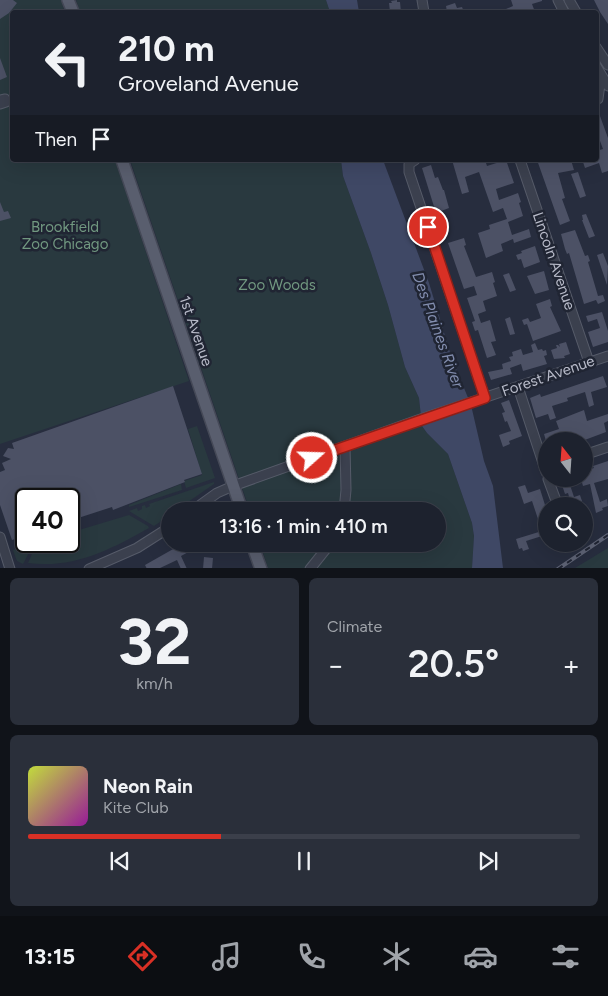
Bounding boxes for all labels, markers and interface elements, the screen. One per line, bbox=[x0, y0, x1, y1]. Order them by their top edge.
text: 210 m bbox=[118, 28, 215, 70]
icon: left bbox=[35, 30, 100, 95]
text: Groveland Avenue bbox=[118, 70, 299, 97]
icon: arrive bbox=[87, 125, 115, 153]
text: Then bbox=[35, 128, 77, 151]
pin bbox=[407, 206, 449, 248]
street label: Lincoln Avenue bbox=[529, 210, 579, 312]
icon: arrive bbox=[414, 213, 442, 241]
park label: Brookfield Zoo Chicago bbox=[22, 218, 109, 253]
water label: Des Plaines River bbox=[408, 269, 468, 391]
park label: Zoo Woods bbox=[238, 276, 316, 294]
street label: 1st Avenue bbox=[176, 293, 216, 369]
street label: Forest Avenue bbox=[499, 352, 597, 400]
position arrow bbox=[285, 431, 337, 483]
north arrow bbox=[538, 432, 592, 488]
map controls bbox=[538, 432, 593, 552]
speed limit sign: 40 bbox=[15, 488, 80, 553]
button: search bbox=[538, 497, 593, 552]
text: 13:16 · 1 min · 410 m bbox=[219, 515, 388, 538]
text: 32 bbox=[118, 602, 191, 680]
text: Climate bbox=[327, 617, 382, 636]
text: 20.5° bbox=[408, 641, 499, 687]
text: − bbox=[327, 648, 344, 682]
text: + bbox=[563, 648, 580, 682]
text: km/h bbox=[136, 674, 173, 693]
text: Neon Rain bbox=[103, 775, 193, 798]
text: Kite Club bbox=[103, 798, 169, 817]
icon: previous bbox=[106, 847, 134, 875]
icon: pause bbox=[290, 847, 318, 875]
icon: next bbox=[474, 847, 502, 875]
icon: directions bbox=[125, 939, 160, 974]
icon: music bbox=[209, 939, 244, 974]
icon: phone bbox=[294, 939, 329, 974]
icon: climate bbox=[379, 939, 414, 974]
icon: car bbox=[463, 939, 498, 974]
icon: filters bbox=[548, 939, 583, 974]
text: 13:15 bbox=[25, 943, 75, 970]

